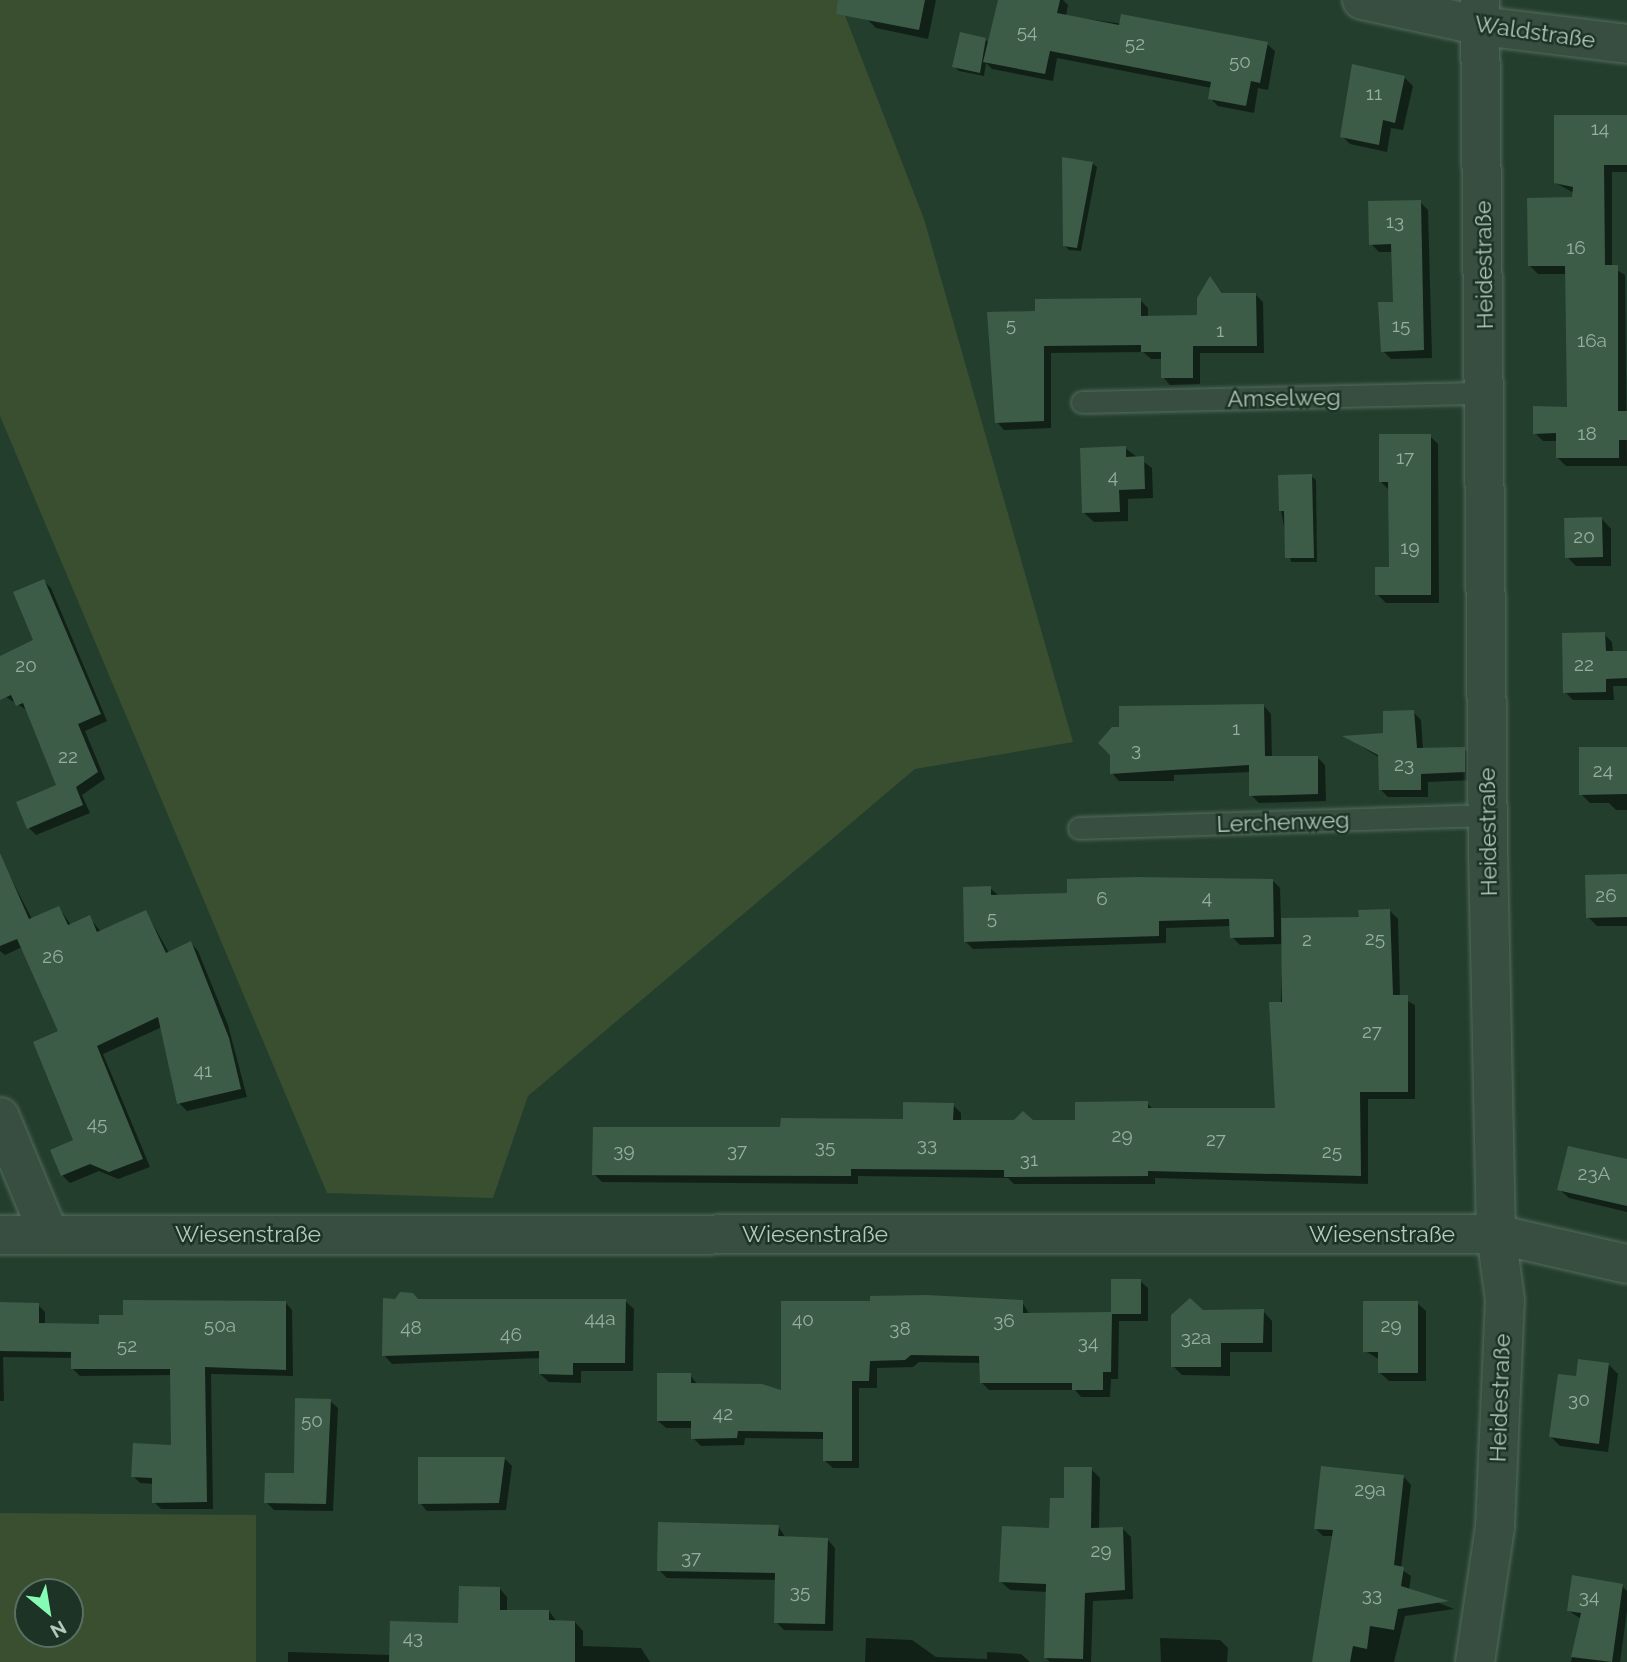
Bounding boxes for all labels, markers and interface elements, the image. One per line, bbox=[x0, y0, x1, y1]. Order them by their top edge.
street label: Waldstraße bbox=[1473, 10, 1597, 54]
house number: 54 bbox=[1017, 21, 1037, 43]
house number: 52 bbox=[1125, 33, 1145, 55]
house number: 50 bbox=[1229, 51, 1251, 73]
house number: 11 bbox=[1366, 83, 1382, 105]
house number: 14 bbox=[1591, 118, 1609, 140]
street label: Heidestraße bbox=[1469, 200, 1499, 330]
house number: 13 bbox=[1386, 211, 1404, 233]
house number: 16 bbox=[1566, 237, 1586, 259]
house number: 5 bbox=[1006, 314, 1016, 336]
house number: 15 bbox=[1392, 315, 1410, 337]
house number: 1 bbox=[1216, 320, 1224, 342]
house number: 16a bbox=[1577, 330, 1607, 352]
street label: Amselweg bbox=[1227, 383, 1341, 413]
house number: 18 bbox=[1577, 423, 1597, 445]
house number: 17 bbox=[1396, 447, 1414, 469]
house number: 4 bbox=[1108, 466, 1118, 488]
house number: 20 bbox=[1573, 526, 1595, 548]
house number: 19 bbox=[1400, 537, 1420, 559]
house number: 22 bbox=[1574, 654, 1594, 676]
house number: 20 bbox=[15, 655, 37, 677]
house number: 1 bbox=[1232, 718, 1240, 740]
house number: 3 bbox=[1131, 739, 1141, 761]
house number: 22 bbox=[58, 746, 78, 768]
house number: 23 bbox=[1394, 754, 1414, 776]
house number: 24 bbox=[1593, 760, 1613, 782]
street label: Heidestraße bbox=[1473, 767, 1503, 897]
street label: Lerchenweg bbox=[1216, 806, 1350, 838]
house number: 26 bbox=[1595, 885, 1617, 907]
house number: 4 bbox=[1202, 887, 1212, 909]
house number: 6 bbox=[1096, 888, 1108, 910]
house number: 5 bbox=[987, 907, 997, 929]
house number: 25 bbox=[1365, 928, 1385, 950]
house number: 2 bbox=[1302, 929, 1312, 951]
house number: 26 bbox=[42, 946, 64, 968]
house number: 27 bbox=[1362, 1021, 1382, 1043]
house number: 41 bbox=[194, 1060, 212, 1082]
house number: 45 bbox=[87, 1113, 107, 1135]
house number: 29 bbox=[1111, 1125, 1133, 1147]
house number: 27 bbox=[1206, 1129, 1226, 1151]
house number: 33 bbox=[917, 1134, 937, 1156]
house number: 35 bbox=[815, 1136, 835, 1158]
house number: 39 bbox=[613, 1140, 635, 1162]
house number: 37 bbox=[727, 1140, 747, 1162]
house number: 25 bbox=[1322, 1141, 1342, 1163]
house number: 31 bbox=[1020, 1149, 1038, 1171]
house number: 23A bbox=[1578, 1163, 1610, 1185]
street label: Wiesenstraße bbox=[175, 1220, 321, 1248]
street label: Wiesenstraße bbox=[742, 1220, 888, 1248]
street label: Wiesenstraße bbox=[1309, 1220, 1455, 1248]
house number: 44a bbox=[584, 1308, 616, 1330]
house number: 40 bbox=[792, 1309, 814, 1331]
house number: 36 bbox=[993, 1310, 1015, 1332]
house number: 50a bbox=[204, 1315, 236, 1337]
house number: 29 bbox=[1380, 1315, 1402, 1337]
house number: 48 bbox=[400, 1317, 422, 1339]
house number: 38 bbox=[889, 1318, 911, 1340]
house number: 46 bbox=[500, 1324, 522, 1346]
house number: 32a bbox=[1181, 1327, 1211, 1349]
house number: 34 bbox=[1078, 1332, 1098, 1354]
street label: Heidestraße bbox=[1484, 1333, 1516, 1463]
house number: 52 bbox=[117, 1335, 137, 1357]
house number: 30 bbox=[1568, 1389, 1590, 1411]
house number: 42 bbox=[713, 1403, 733, 1425]
house number: 50 bbox=[301, 1410, 323, 1432]
house number: 29a bbox=[1354, 1479, 1386, 1501]
house number: 29 bbox=[1090, 1540, 1112, 1562]
house number: 37 bbox=[681, 1547, 701, 1569]
north arrow bbox=[14, 1578, 84, 1648]
house number: 35 bbox=[790, 1581, 810, 1603]
house number: 33 bbox=[1362, 1584, 1382, 1606]
house number: 34 bbox=[1579, 1586, 1599, 1608]
text: N bbox=[47, 1616, 70, 1643]
house number: 43 bbox=[403, 1627, 423, 1649]

